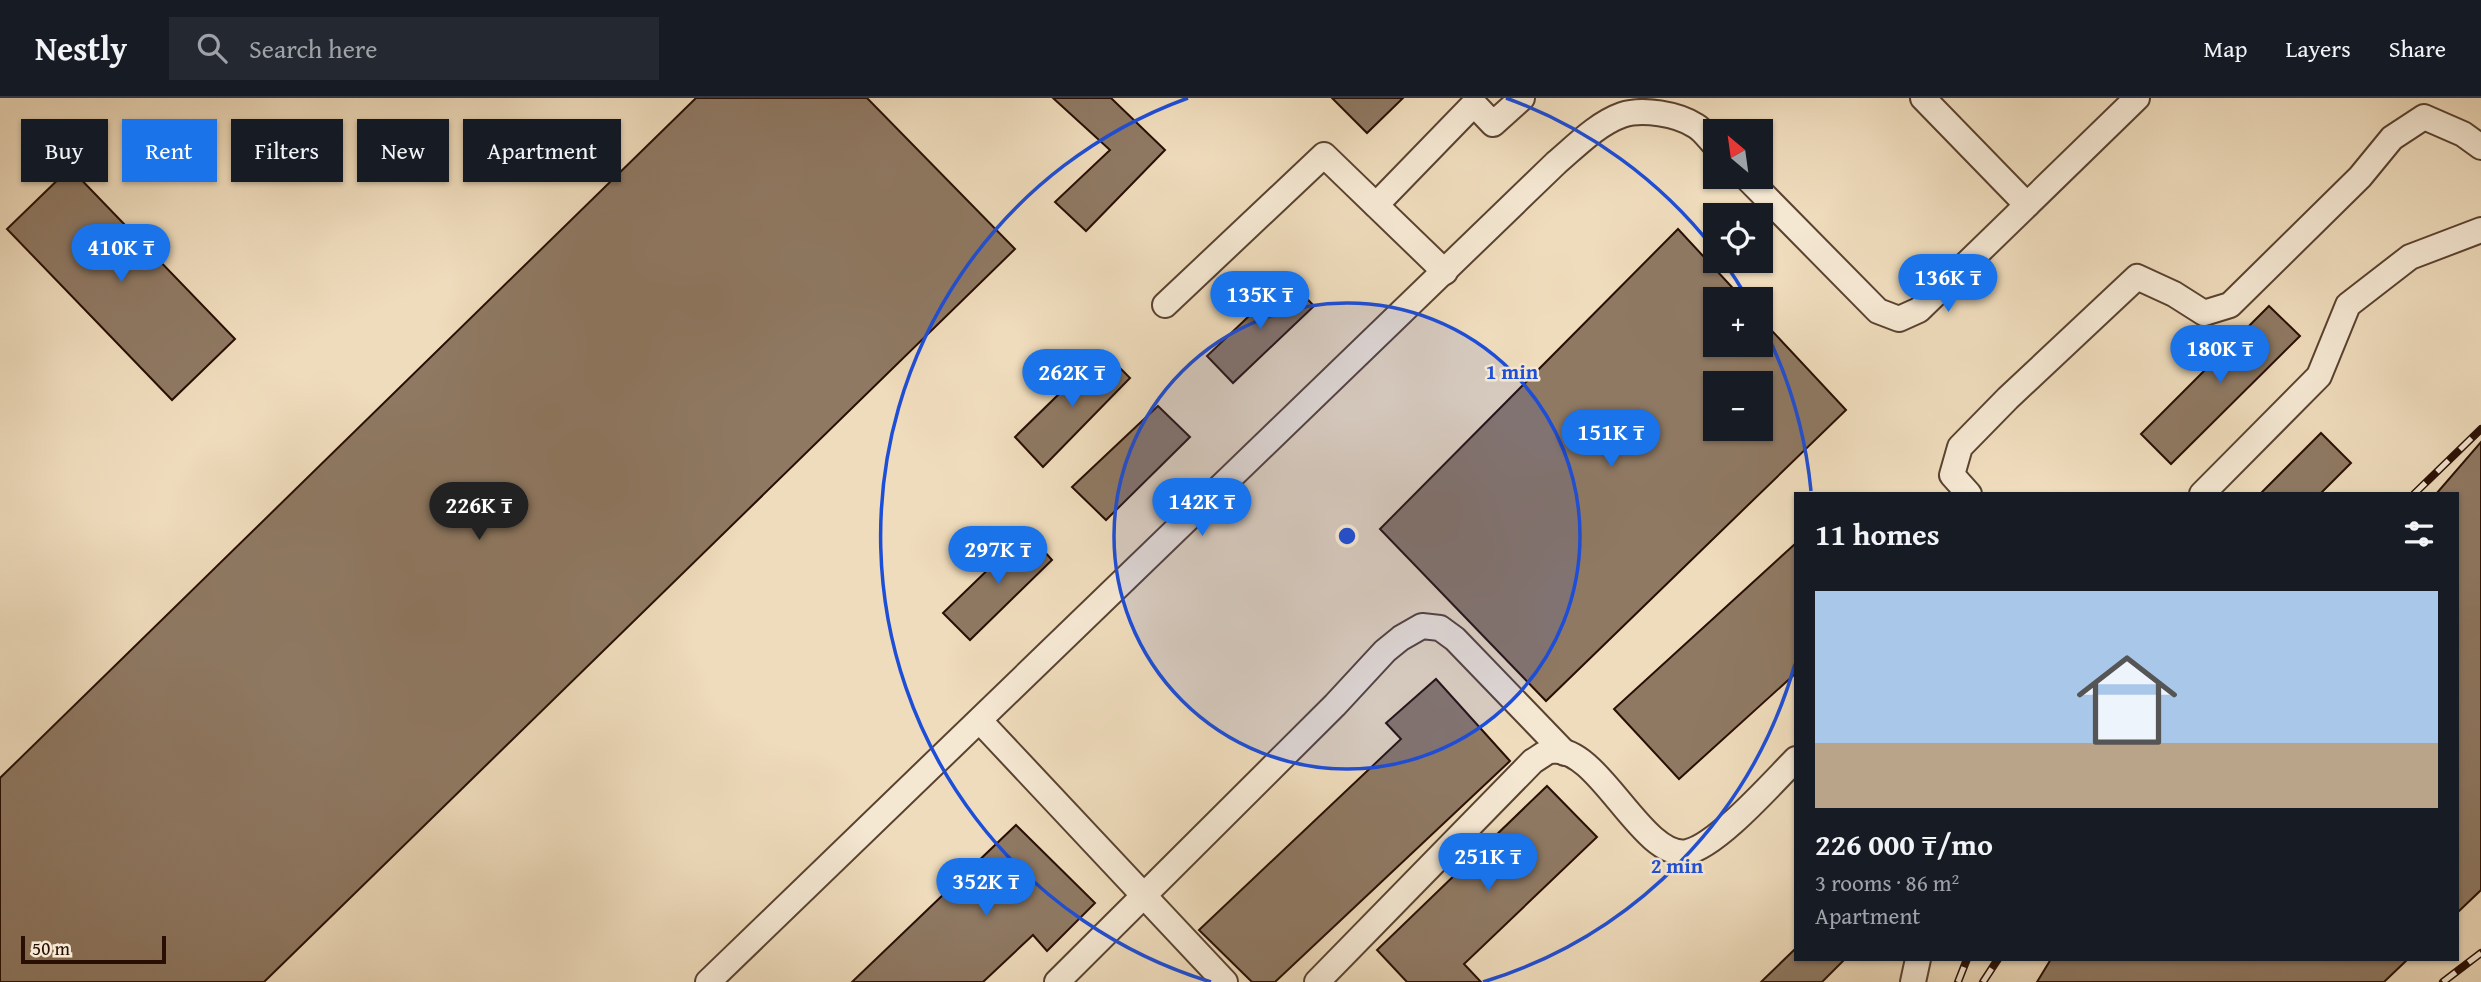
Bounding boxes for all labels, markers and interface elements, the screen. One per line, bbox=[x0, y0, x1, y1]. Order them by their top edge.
search box bbox=[169, 17, 659, 80]
text: Nestly bbox=[35, 24, 127, 72]
icon: search bbox=[193, 29, 231, 67]
text: Search here bbox=[249, 29, 377, 68]
text: Map bbox=[2204, 31, 2247, 66]
text: Layers bbox=[2285, 31, 2351, 66]
text: Share bbox=[2389, 31, 2446, 66]
chip: Buy bbox=[21, 119, 108, 182]
chip: Rent bbox=[122, 119, 217, 182]
chip: Filters bbox=[231, 119, 343, 182]
chip: New bbox=[357, 119, 449, 182]
chip: Apartment bbox=[463, 119, 621, 182]
north arrow bbox=[1703, 119, 1773, 189]
map controls bbox=[1703, 119, 1773, 441]
button: locate bbox=[1703, 203, 1773, 273]
pin: 410K ₸ bbox=[64, 225, 178, 284]
text: 410K ₸ bbox=[87, 230, 155, 263]
pin: 136K ₸ bbox=[1891, 254, 2005, 314]
text: 136K ₸ bbox=[1914, 260, 1982, 293]
pin: 135K ₸ bbox=[1203, 272, 1317, 331]
text: 135K ₸ bbox=[1226, 277, 1294, 310]
button: + bbox=[1703, 287, 1773, 357]
pin: 180K ₸ bbox=[2163, 326, 2277, 385]
text: 180K ₸ bbox=[2186, 331, 2254, 364]
pin: 262K ₸ bbox=[1015, 350, 1129, 409]
text: 262K ₸ bbox=[1038, 355, 1106, 388]
text: 1 min bbox=[1486, 356, 1539, 387]
button: − bbox=[1703, 371, 1773, 441]
pin: 151K ₸ bbox=[1554, 410, 1668, 469]
text: 151K ₸ bbox=[1577, 415, 1645, 448]
pin: 142K ₸ bbox=[1145, 478, 1259, 538]
pin: 226K ₸ bbox=[422, 482, 536, 542]
text: 142K ₸ bbox=[1168, 484, 1236, 517]
text: 226K ₸ bbox=[445, 488, 513, 521]
text: 11 homes bbox=[1815, 512, 1940, 556]
icon: filters bbox=[2400, 515, 2438, 553]
centre of rings bbox=[1335, 524, 1359, 548]
pin: 297K ₸ bbox=[941, 526, 1055, 586]
text: 297K ₸ bbox=[964, 532, 1032, 565]
icon: home bbox=[2064, 637, 2190, 763]
text: 226 000 ₸/mo bbox=[1815, 822, 1993, 866]
pin: 251K ₸ bbox=[1431, 834, 1545, 893]
text: 251K ₸ bbox=[1454, 839, 1522, 872]
text: 2 min bbox=[1651, 850, 1704, 881]
pin: 352K ₸ bbox=[929, 858, 1043, 918]
text: 352K ₸ bbox=[952, 864, 1020, 897]
text: 3 rooms · 86 m² bbox=[1815, 866, 1959, 899]
text: Apartment bbox=[1815, 899, 1920, 932]
scale bar bbox=[21, 933, 166, 965]
text: 50 m bbox=[32, 934, 70, 962]

